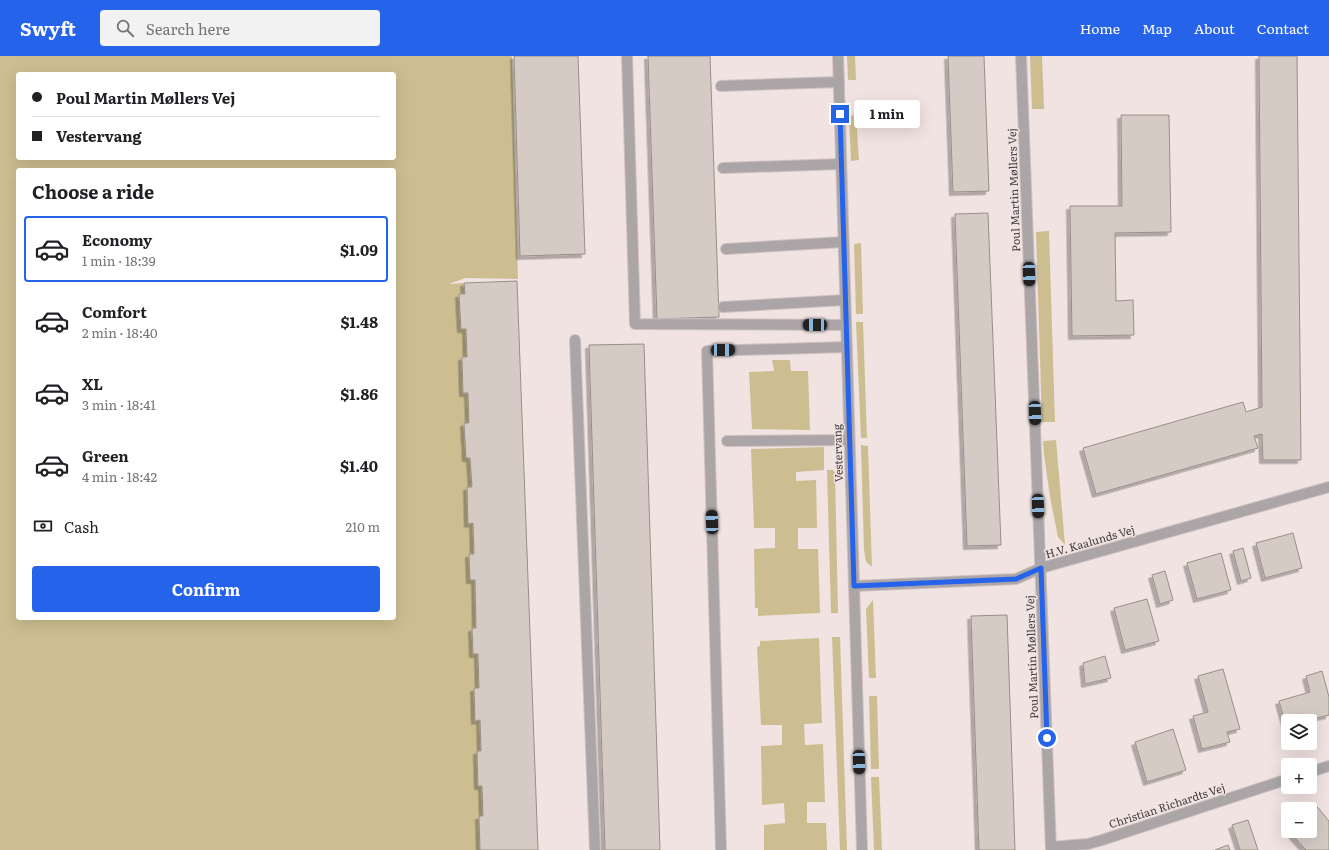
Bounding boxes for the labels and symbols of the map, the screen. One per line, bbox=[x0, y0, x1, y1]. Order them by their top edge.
callout: 1 min bbox=[854, 100, 920, 128]
route end bbox=[831, 105, 849, 123]
street label: Poul Martin Møllers Vej bbox=[1003, 128, 1023, 252]
car bbox=[1023, 262, 1035, 286]
car bbox=[803, 319, 827, 331]
car bbox=[711, 344, 735, 356]
car bbox=[1029, 401, 1041, 425]
street label: Vestervang bbox=[828, 423, 846, 482]
car bbox=[1032, 494, 1044, 518]
car bbox=[706, 510, 718, 534]
street label: H.V. Kaalunds Vej bbox=[1043, 521, 1136, 561]
street label: Poul Martin Møllers Vej bbox=[1021, 595, 1041, 719]
route start bbox=[1038, 729, 1056, 747]
car bbox=[853, 750, 865, 774]
street label: Christian Richardts Vej bbox=[1107, 779, 1227, 831]

